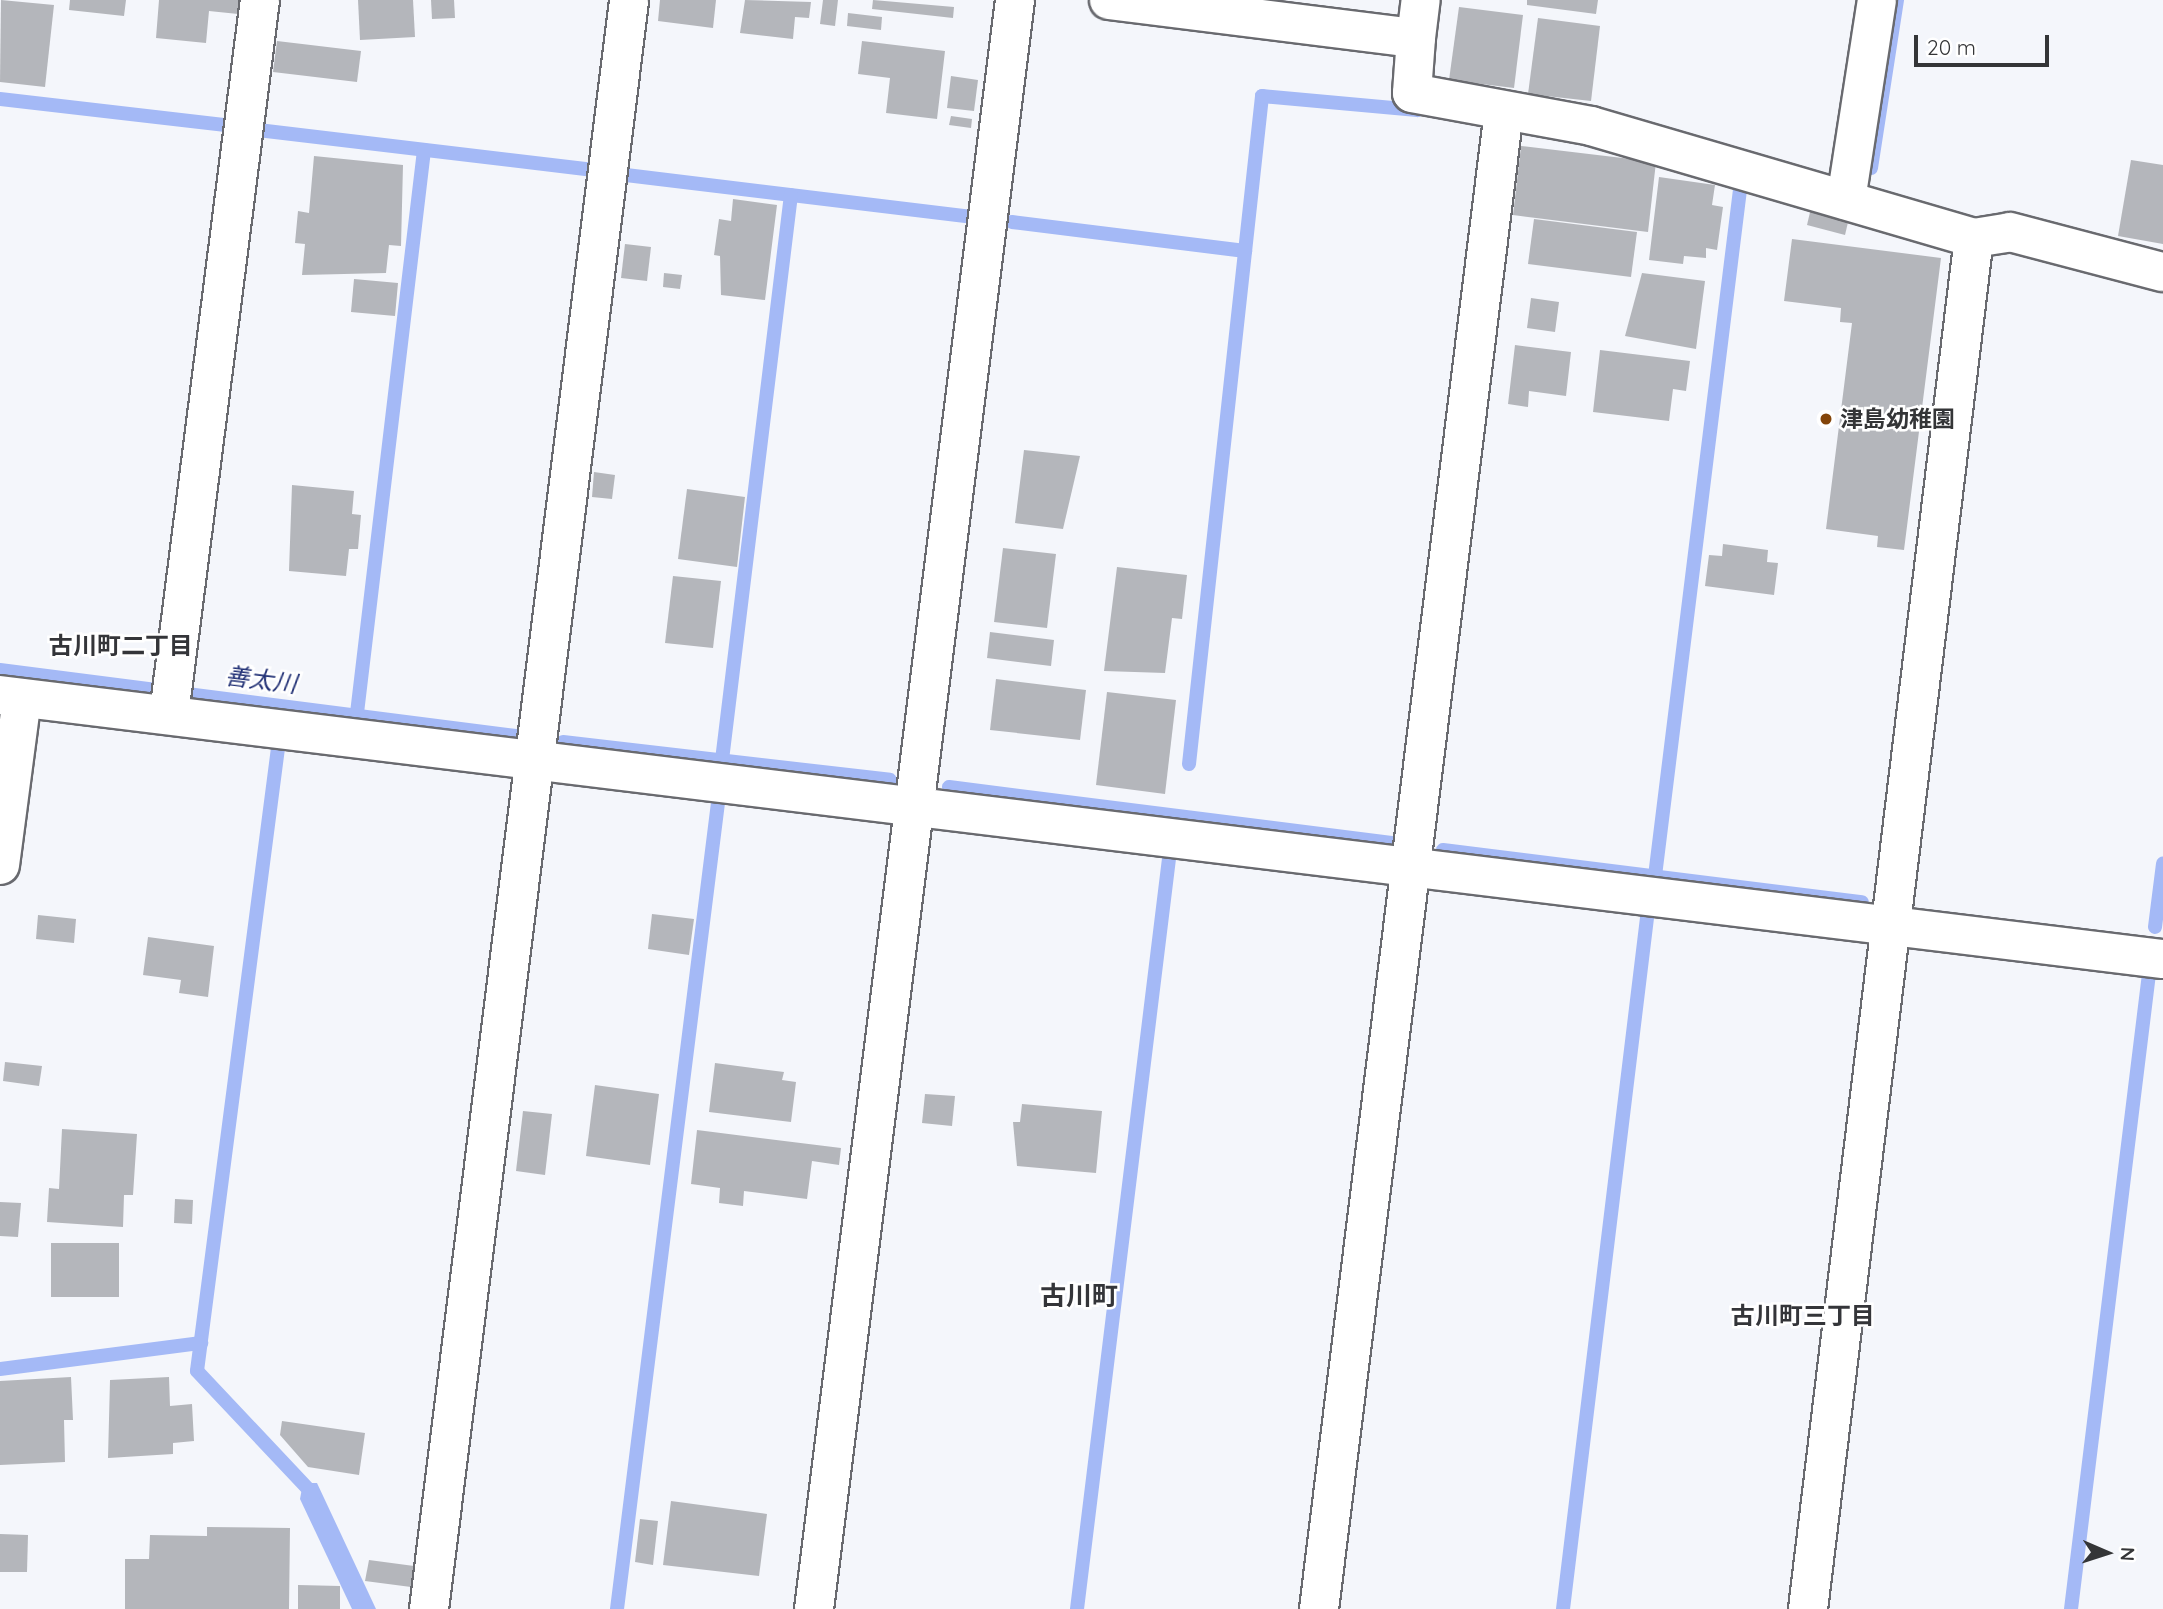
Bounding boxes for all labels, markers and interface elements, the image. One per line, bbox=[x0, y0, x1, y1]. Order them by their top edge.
scale bar bbox=[1918, 21, 2053, 65]
text: 20 m bbox=[1927, 34, 1976, 60]
place label: 津島幼稚園 bbox=[1840, 405, 1955, 433]
marker: 津島幼稚園 bbox=[1818, 411, 1834, 427]
district label: 古川町二丁目 bbox=[49, 632, 193, 660]
water label: 善太川 bbox=[224, 661, 298, 699]
district label: 古川町 bbox=[1040, 1280, 1118, 1312]
district label: 古川町三丁目 bbox=[1731, 1302, 1875, 1330]
north arrow bbox=[2072, 1518, 2142, 1588]
text: N bbox=[2116, 1546, 2140, 1562]

